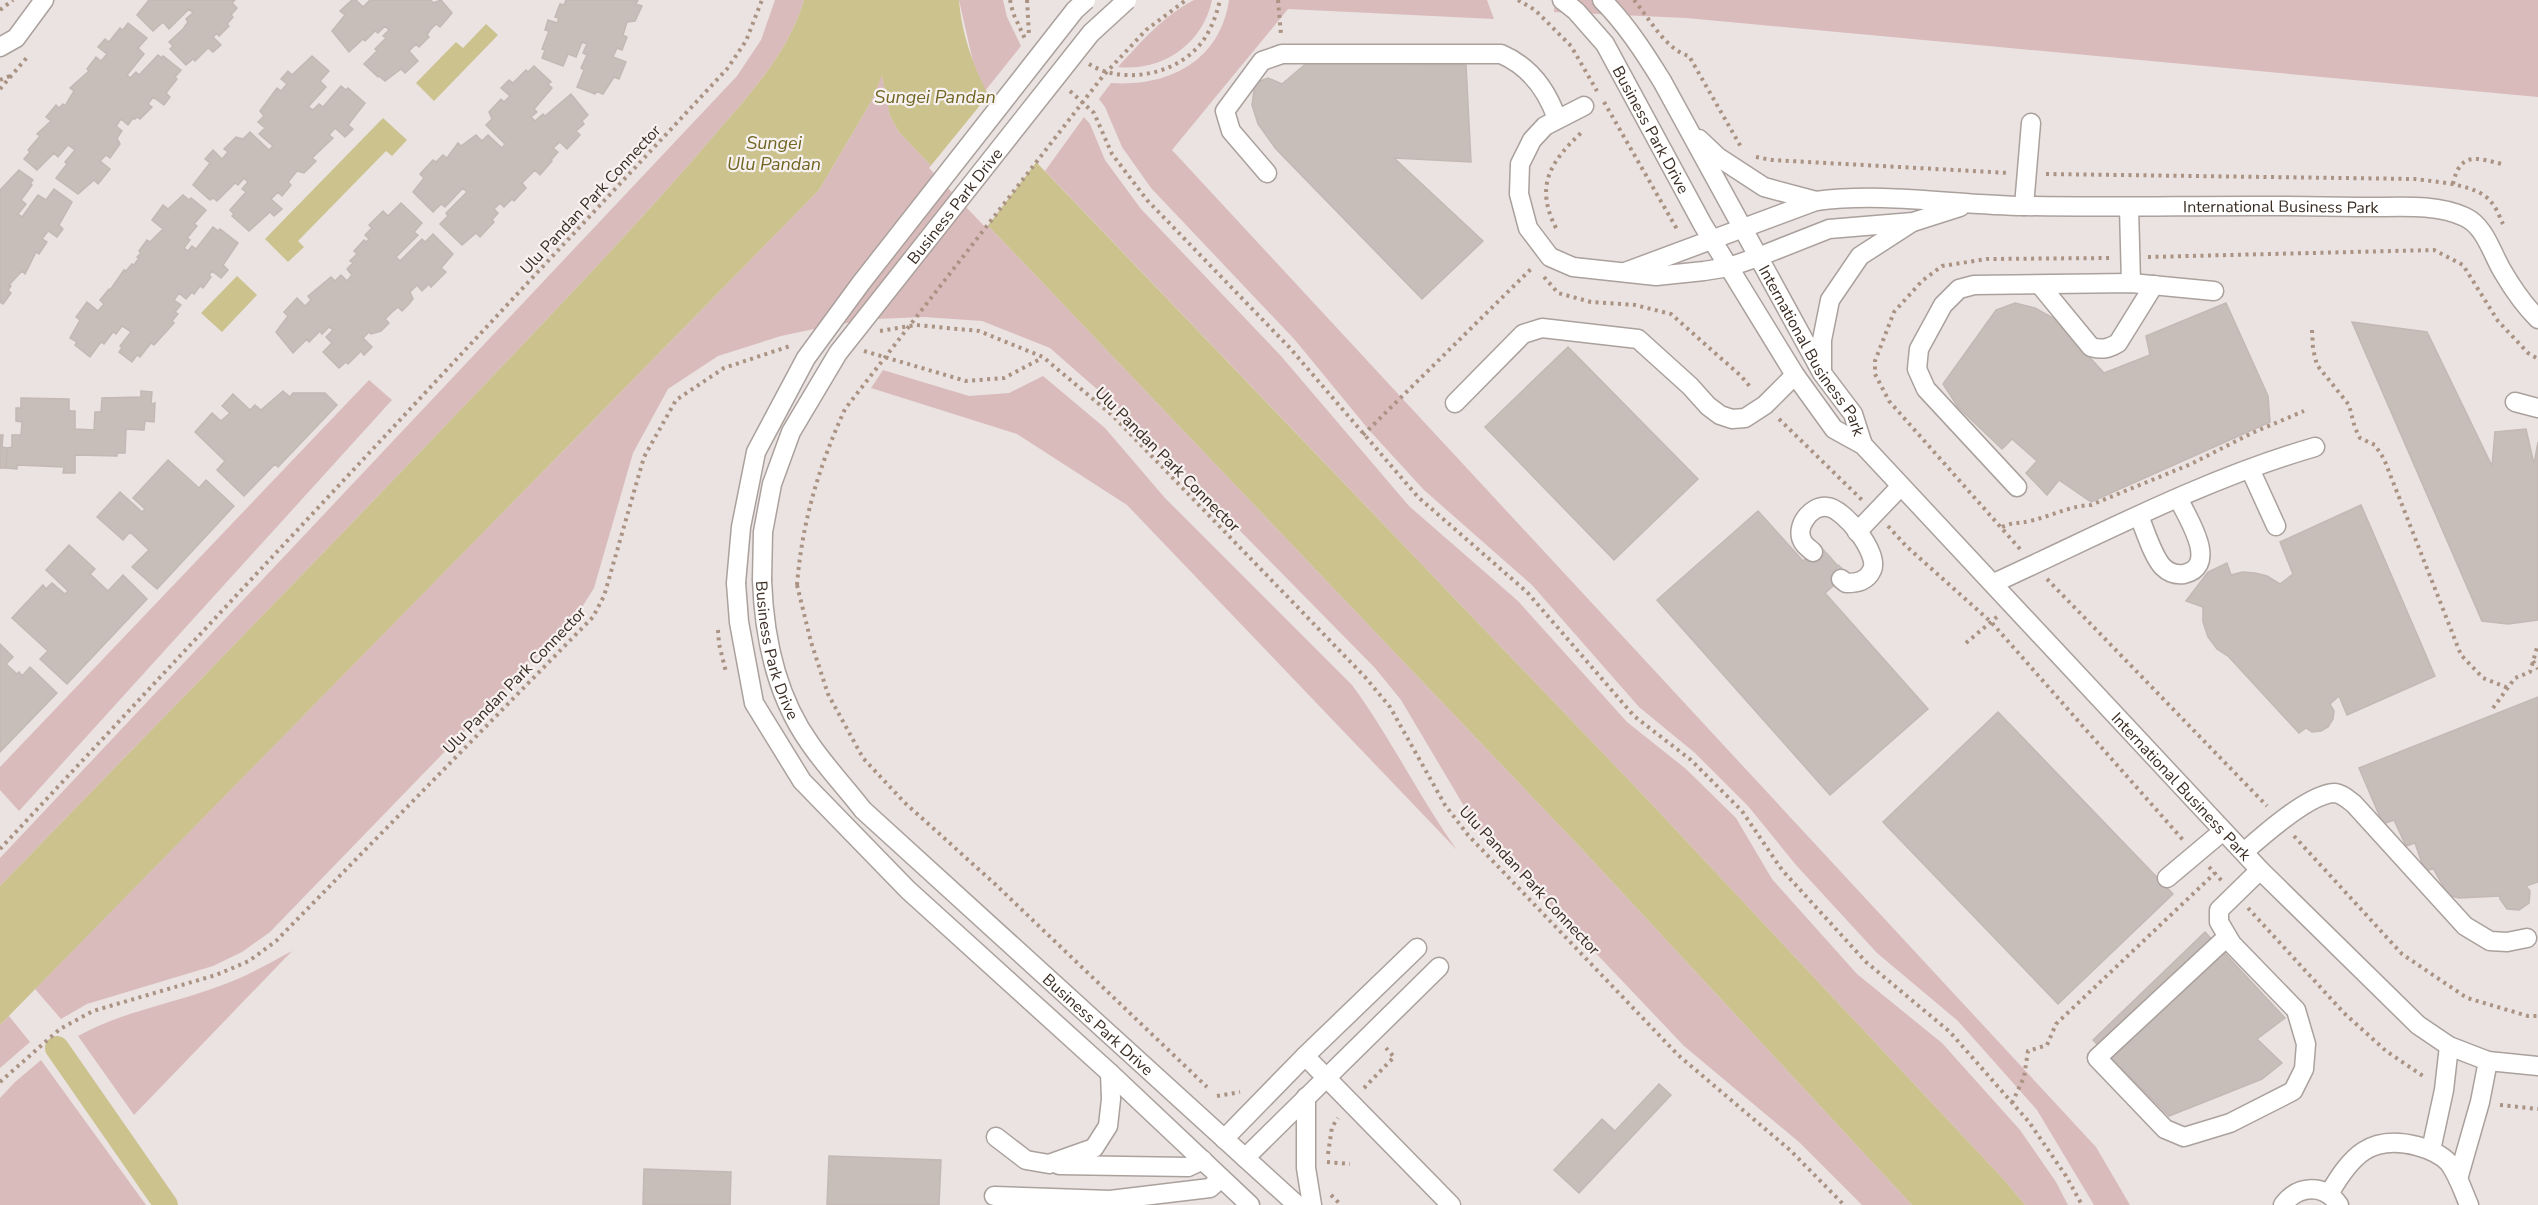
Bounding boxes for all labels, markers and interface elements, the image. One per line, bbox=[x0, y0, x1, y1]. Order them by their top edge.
street label: Business Park Drive bbox=[1607, 62, 1694, 198]
water label: Sungei Pandan bbox=[874, 85, 996, 109]
street label: Ulu Pandan Park Connector bbox=[515, 120, 666, 279]
water label: Sungei Ulu Pandan bbox=[727, 131, 821, 176]
street label: Business Park Drive bbox=[902, 144, 1008, 269]
street label: International Business Park bbox=[2183, 196, 2380, 219]
street label: International Business Park bbox=[1753, 261, 1870, 440]
street label: Ulu Pandan Park Connector bbox=[1090, 382, 1245, 537]
street label: Business Park Drive bbox=[750, 580, 804, 724]
street label: Ulu Pandan Park Connector bbox=[438, 602, 591, 759]
street label: International Business Park bbox=[2106, 708, 2256, 866]
street label: Ulu Pandan Park Connector bbox=[1454, 801, 1605, 960]
street label: Business Park Drive bbox=[1038, 969, 1158, 1081]

